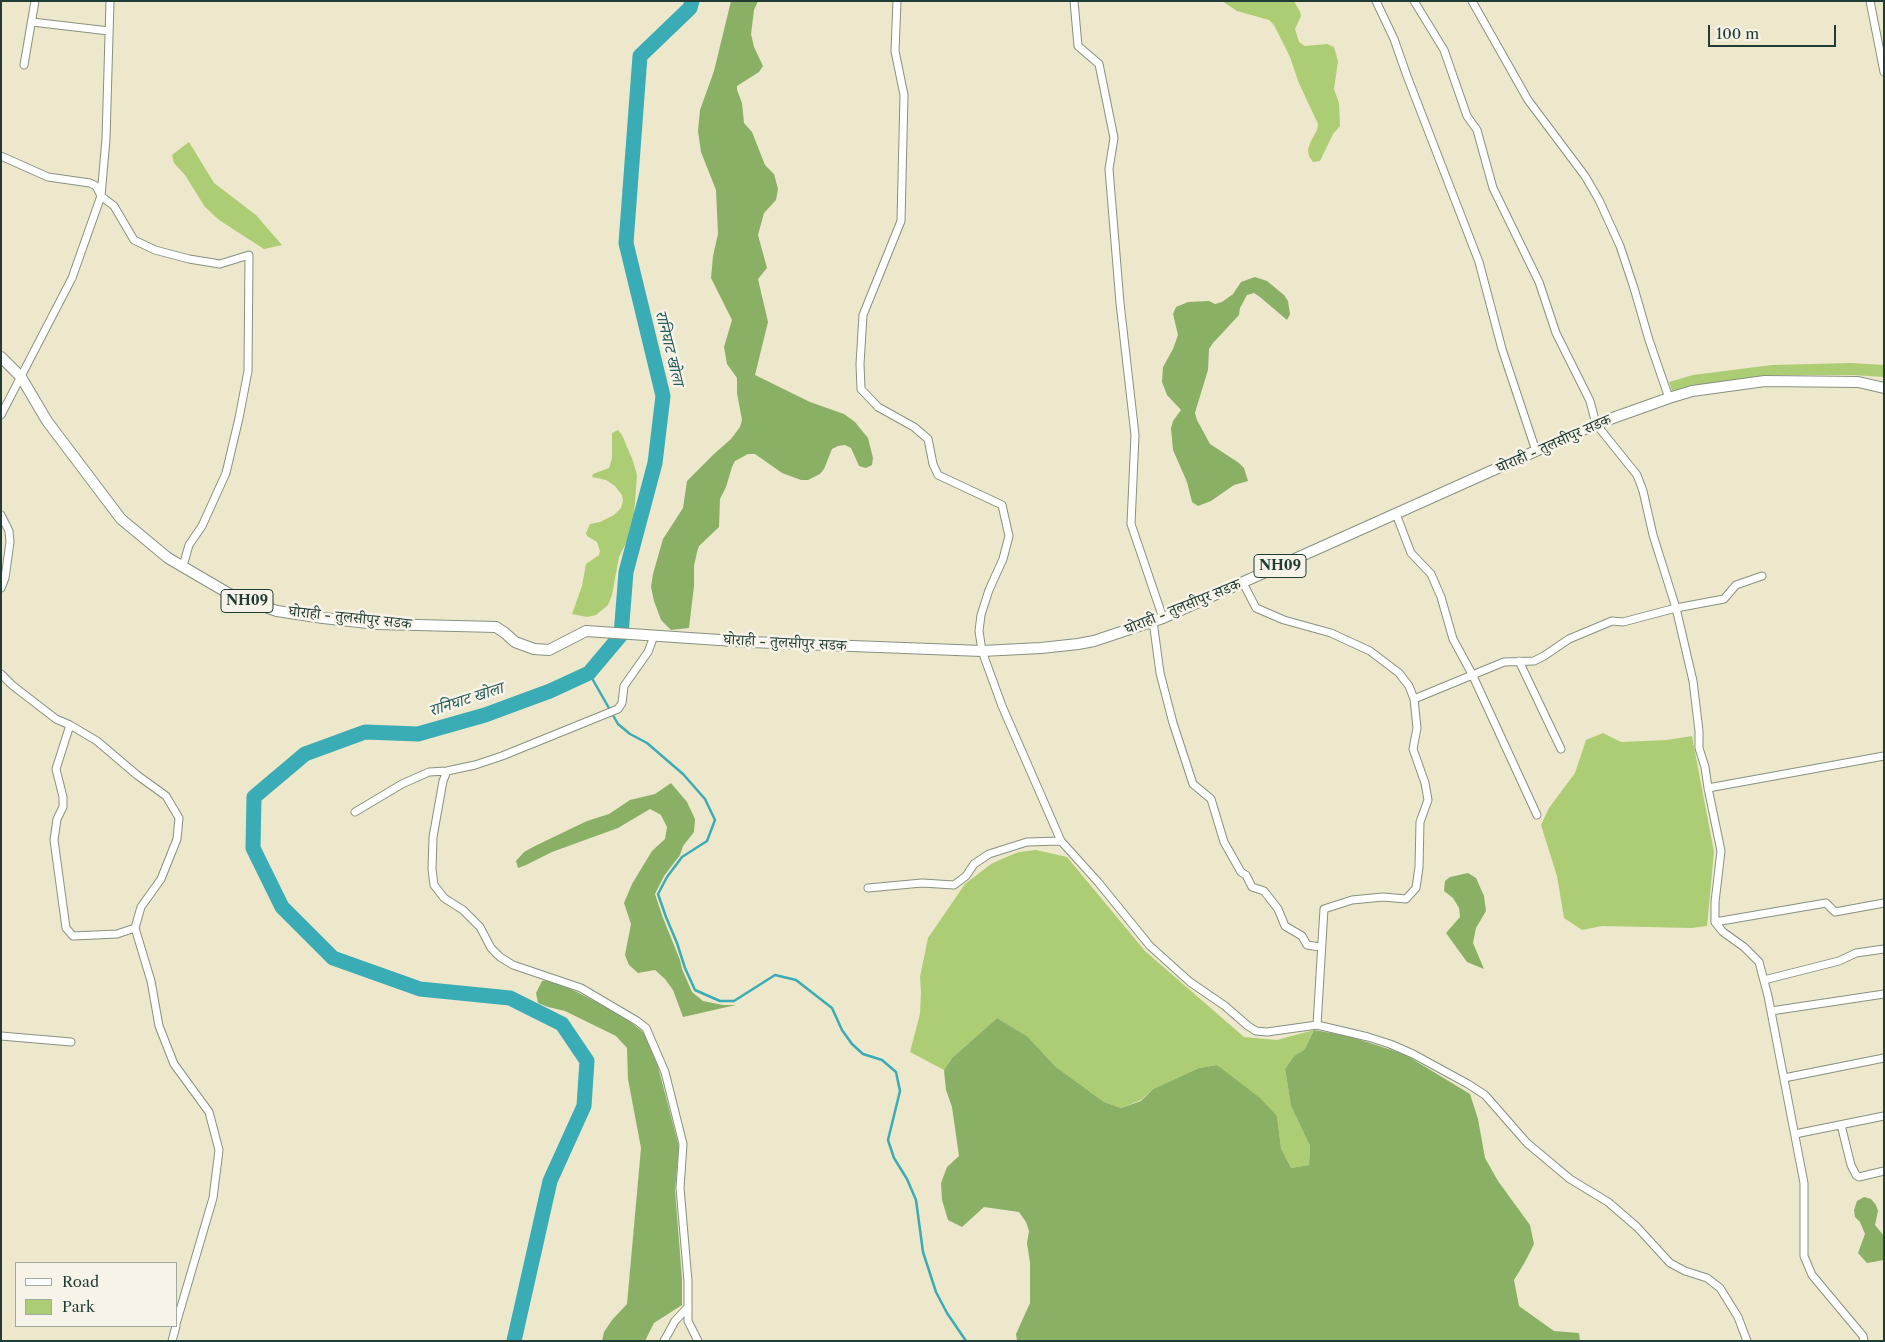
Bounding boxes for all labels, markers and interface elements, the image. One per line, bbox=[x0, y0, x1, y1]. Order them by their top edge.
scale bar bbox=[1710, 15, 1838, 47]
text: 100 m bbox=[1716, 24, 1759, 43]
water label: रानिघाट खोला bbox=[650, 308, 688, 388]
street label: घोराही - तुलसीपुर सडक bbox=[1494, 411, 1614, 477]
road number: NH09 bbox=[1254, 554, 1306, 578]
street label: घोराही - तुलसीपुर सडक bbox=[1122, 575, 1244, 639]
road number: NH09 bbox=[221, 590, 273, 612]
street label: घोराही - तुलसीपुर सडक bbox=[288, 603, 412, 633]
street label: घोराही - तुलसीपुर सडक bbox=[723, 631, 847, 655]
water label: रानिघाट खोला bbox=[427, 679, 505, 721]
legend bbox=[15, 1262, 178, 1327]
text: Road bbox=[62, 1272, 99, 1291]
text: Park bbox=[62, 1297, 95, 1316]

